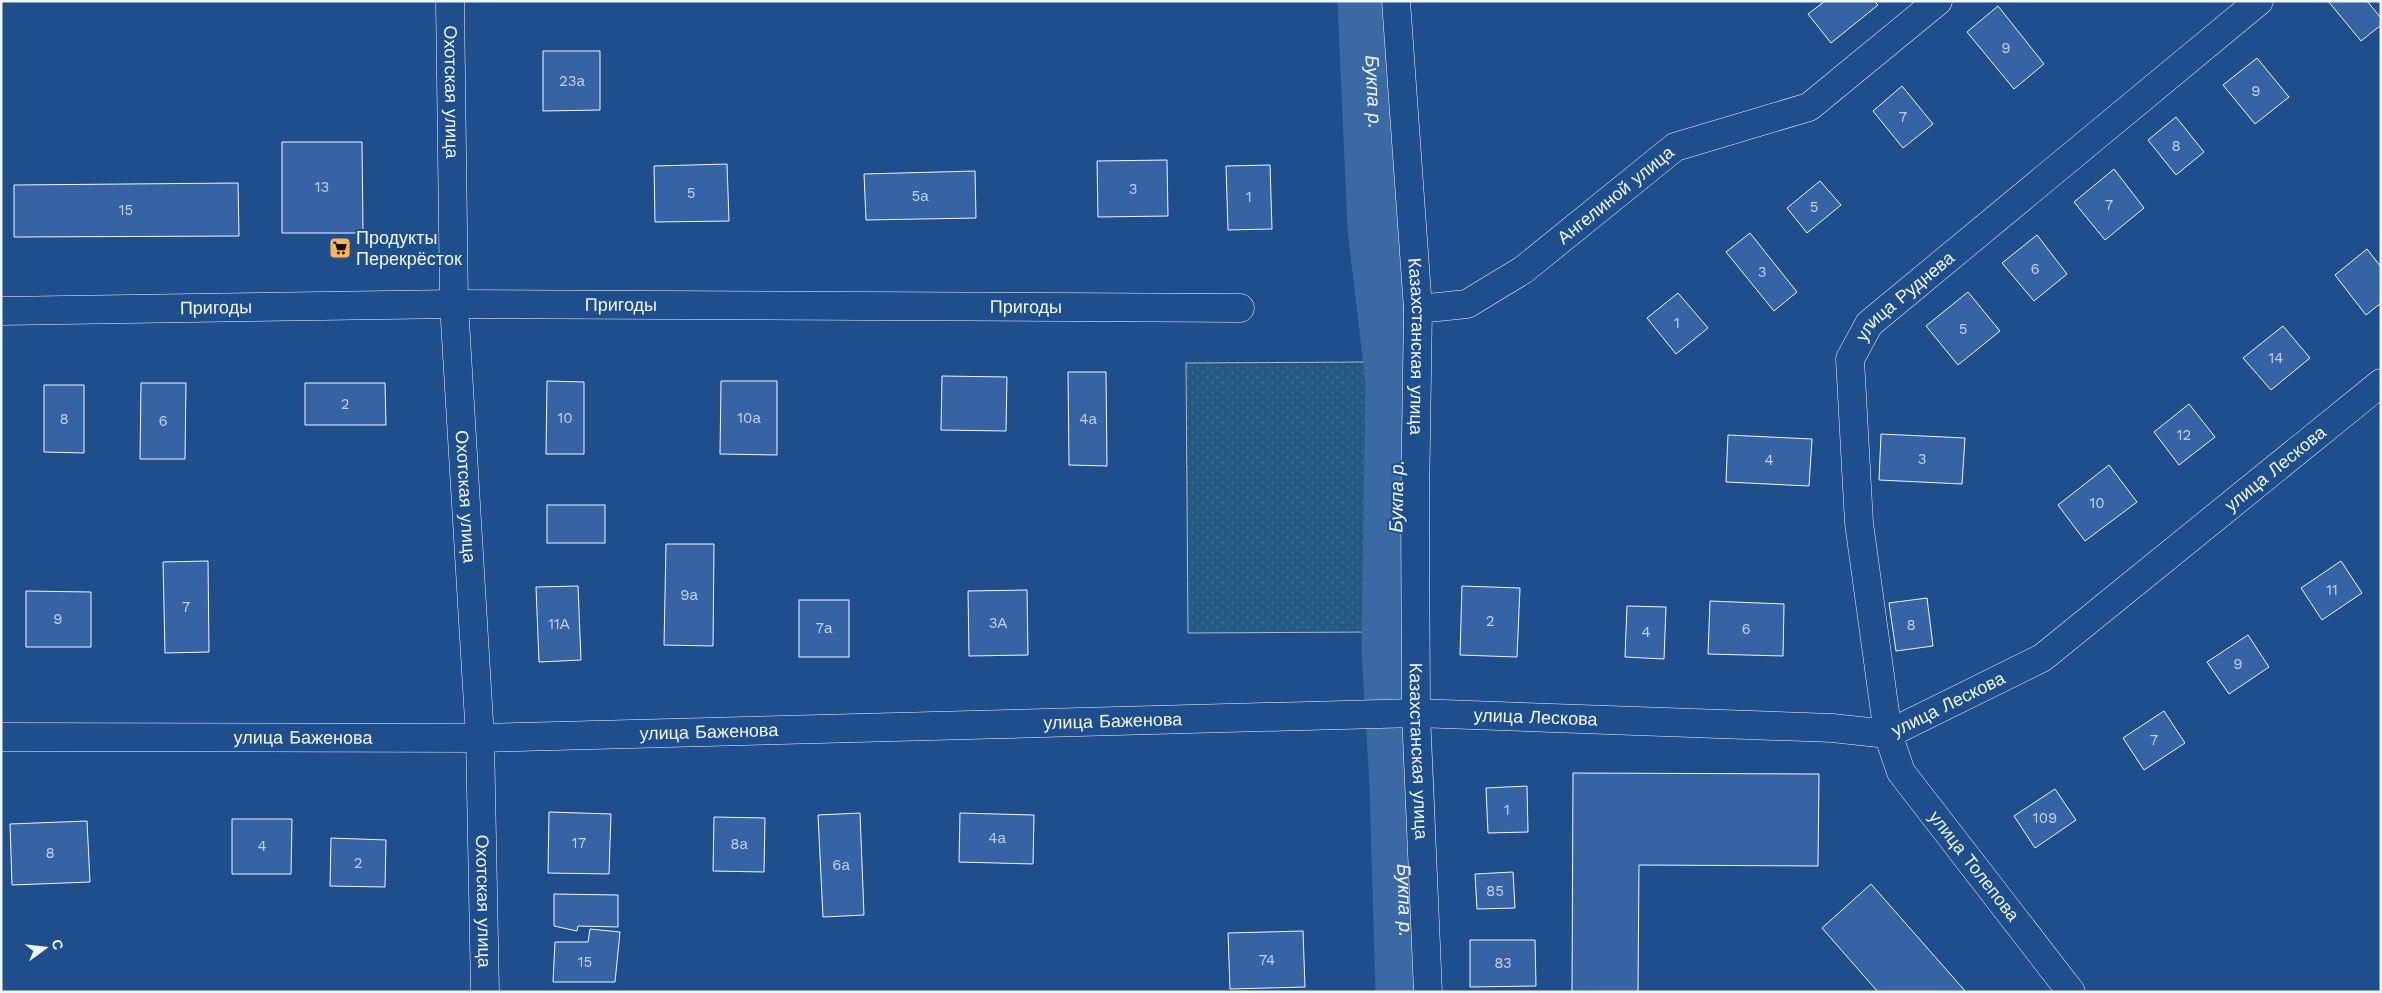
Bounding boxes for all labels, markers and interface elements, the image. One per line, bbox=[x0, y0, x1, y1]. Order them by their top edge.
street label: Охотская улица bbox=[440, 25, 463, 160]
house number: 9 bbox=[2001, 39, 2011, 57]
water label: Букпа р. bbox=[1360, 55, 1387, 129]
house number: 23а bbox=[559, 72, 586, 90]
house number: 9 bbox=[2251, 82, 2261, 100]
house number: 7 bbox=[1899, 108, 1907, 126]
house number: 8 bbox=[2171, 137, 2181, 155]
street label: Ангелиной улица bbox=[1553, 141, 1679, 248]
house number: 13 bbox=[315, 178, 329, 196]
house number: 3 bbox=[1129, 180, 1137, 198]
house number: 5 bbox=[687, 184, 695, 202]
house number: 5а bbox=[911, 187, 929, 205]
house number: 1 bbox=[1246, 188, 1252, 206]
house number: 7 bbox=[2105, 196, 2113, 214]
house number: 5 bbox=[1810, 198, 1818, 216]
house number: 15 bbox=[119, 201, 133, 219]
place label: Продукты Перекрёсток bbox=[356, 227, 462, 269]
supermarket icon: Продукты Перекрёсток bbox=[328, 236, 352, 260]
street label: улица Руднева bbox=[1851, 246, 1959, 345]
street label: Казахстанская улица bbox=[1404, 257, 1429, 436]
house number: 6 bbox=[2030, 260, 2040, 278]
house number: 3 bbox=[1758, 263, 1766, 281]
street label: Пригоды bbox=[585, 294, 657, 315]
street label: Пригоды bbox=[180, 296, 252, 318]
street label: Пригоды bbox=[990, 296, 1062, 317]
house number: 1 bbox=[1674, 314, 1680, 332]
house number: 5 bbox=[1959, 320, 1967, 338]
house number: 14 bbox=[2268, 349, 2284, 367]
house number: 2 bbox=[341, 395, 349, 413]
house number: 10 bbox=[557, 409, 573, 427]
house number: 10а bbox=[737, 409, 761, 427]
house number: 8 bbox=[59, 410, 69, 428]
house number: 4а bbox=[1079, 410, 1097, 428]
house number: 6 bbox=[158, 412, 168, 430]
street label: улица Лескова bbox=[2220, 421, 2330, 516]
house number: 12 bbox=[2177, 426, 2191, 444]
street label: Охотская улица bbox=[452, 430, 481, 565]
house number: 3 bbox=[1918, 450, 1926, 468]
house number: 4 bbox=[1764, 451, 1774, 469]
water label: Букпа р. bbox=[1384, 459, 1409, 533]
house number: 10 bbox=[2089, 494, 2105, 512]
house number: 11 bbox=[2326, 581, 2338, 599]
house number: 9а bbox=[680, 586, 698, 604]
house number: 7 bbox=[182, 598, 190, 616]
house number: 9 bbox=[53, 610, 63, 628]
house number: 2 bbox=[1486, 612, 1494, 630]
house number: 3А bbox=[989, 614, 1007, 632]
house number: 11А bbox=[548, 615, 570, 633]
house number: 8 bbox=[1906, 616, 1916, 634]
house number: 7а bbox=[816, 619, 833, 637]
house number: 6 bbox=[1741, 620, 1751, 638]
house number: 4 bbox=[1641, 623, 1651, 641]
house number: 9 bbox=[2233, 655, 2243, 673]
street label: Казахстанская улица bbox=[1406, 663, 1432, 841]
street label: улица Лескова bbox=[1888, 667, 2009, 741]
street label: улица Лескова bbox=[1473, 704, 1599, 730]
street label: улица Баженова bbox=[1043, 708, 1183, 733]
street label: улица Баженова bbox=[639, 719, 780, 744]
street label: улица Баженова bbox=[234, 726, 373, 748]
house number: 7 bbox=[2150, 731, 2158, 749]
house number: 1 bbox=[1504, 801, 1510, 819]
street label: улица Толепова bbox=[1925, 806, 2025, 926]
house number: 109 bbox=[2033, 809, 2057, 827]
house number: 4а bbox=[988, 829, 1006, 847]
street label: Охотская улица bbox=[472, 834, 496, 969]
house number: 17 bbox=[572, 834, 586, 852]
house number: 8а bbox=[730, 835, 748, 853]
house number: 4 bbox=[257, 837, 267, 855]
house number: 8 bbox=[45, 844, 55, 862]
house number: 2 bbox=[354, 854, 362, 872]
house number: 6а bbox=[832, 856, 850, 874]
water label: Букпа р. bbox=[1392, 863, 1417, 937]
house number: 85 bbox=[1486, 882, 1504, 900]
north arrow bbox=[20, 923, 70, 973]
text: С bbox=[49, 938, 67, 952]
house number: 74 bbox=[1259, 951, 1275, 969]
house number: 15 bbox=[578, 953, 592, 971]
house number: 83 bbox=[1494, 954, 1512, 972]

